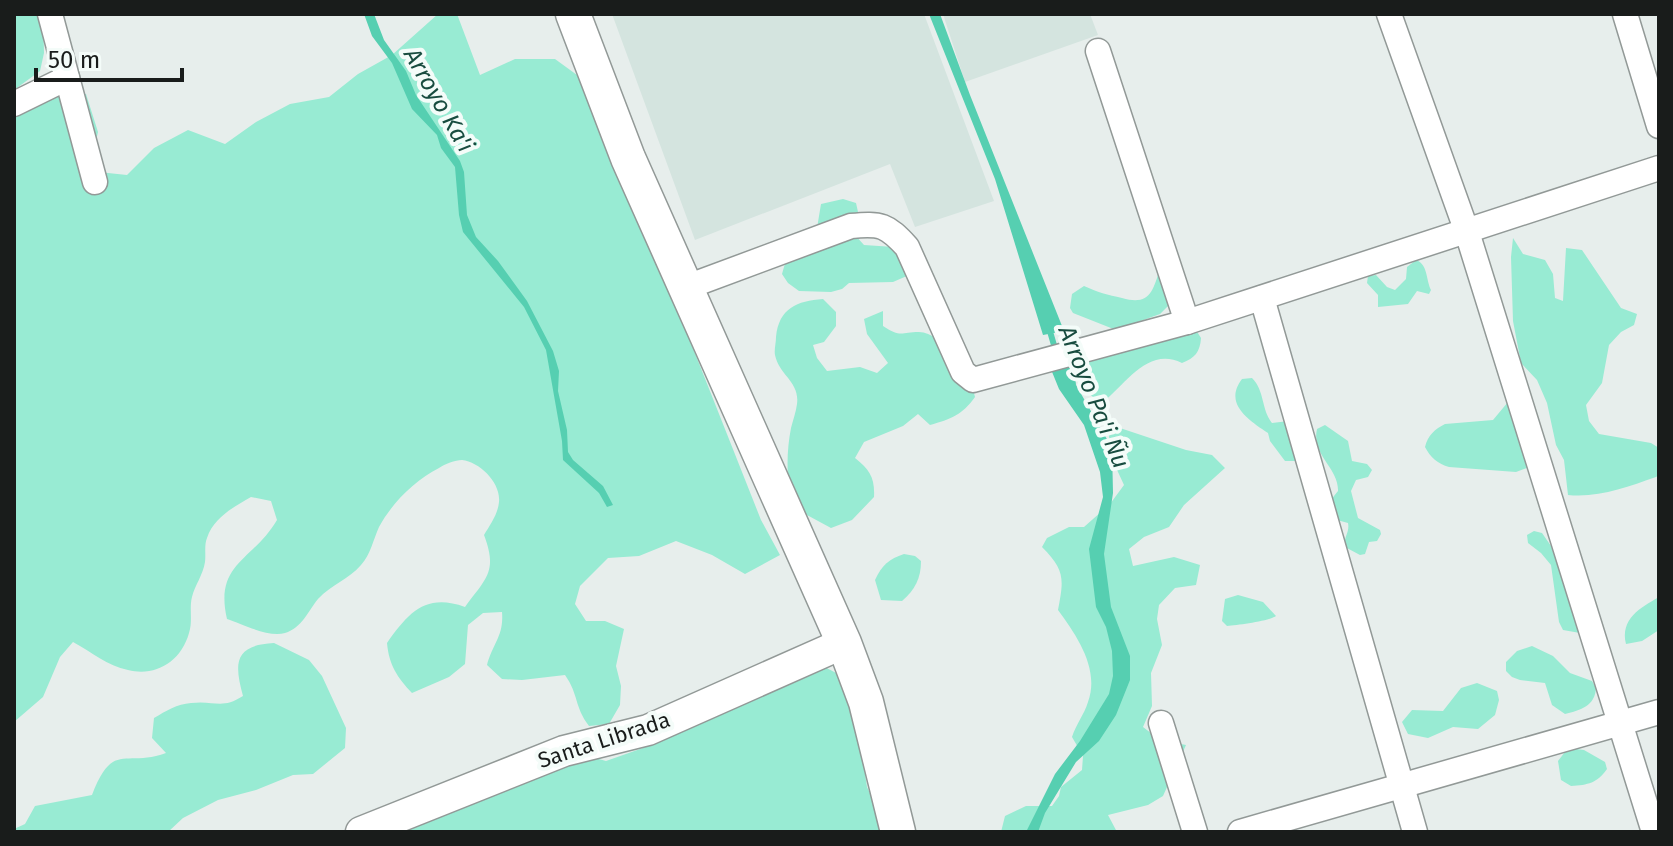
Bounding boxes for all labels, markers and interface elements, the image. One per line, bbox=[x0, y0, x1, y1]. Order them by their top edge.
scale bar bbox=[36, 32, 182, 82]
water label: Arroyo Ka'i bbox=[397, 42, 480, 157]
text: 50 m bbox=[48, 46, 100, 74]
water label: Arroyo Pa'i Ñu bbox=[1052, 321, 1135, 472]
street label: Santa Librada bbox=[534, 706, 674, 774]

